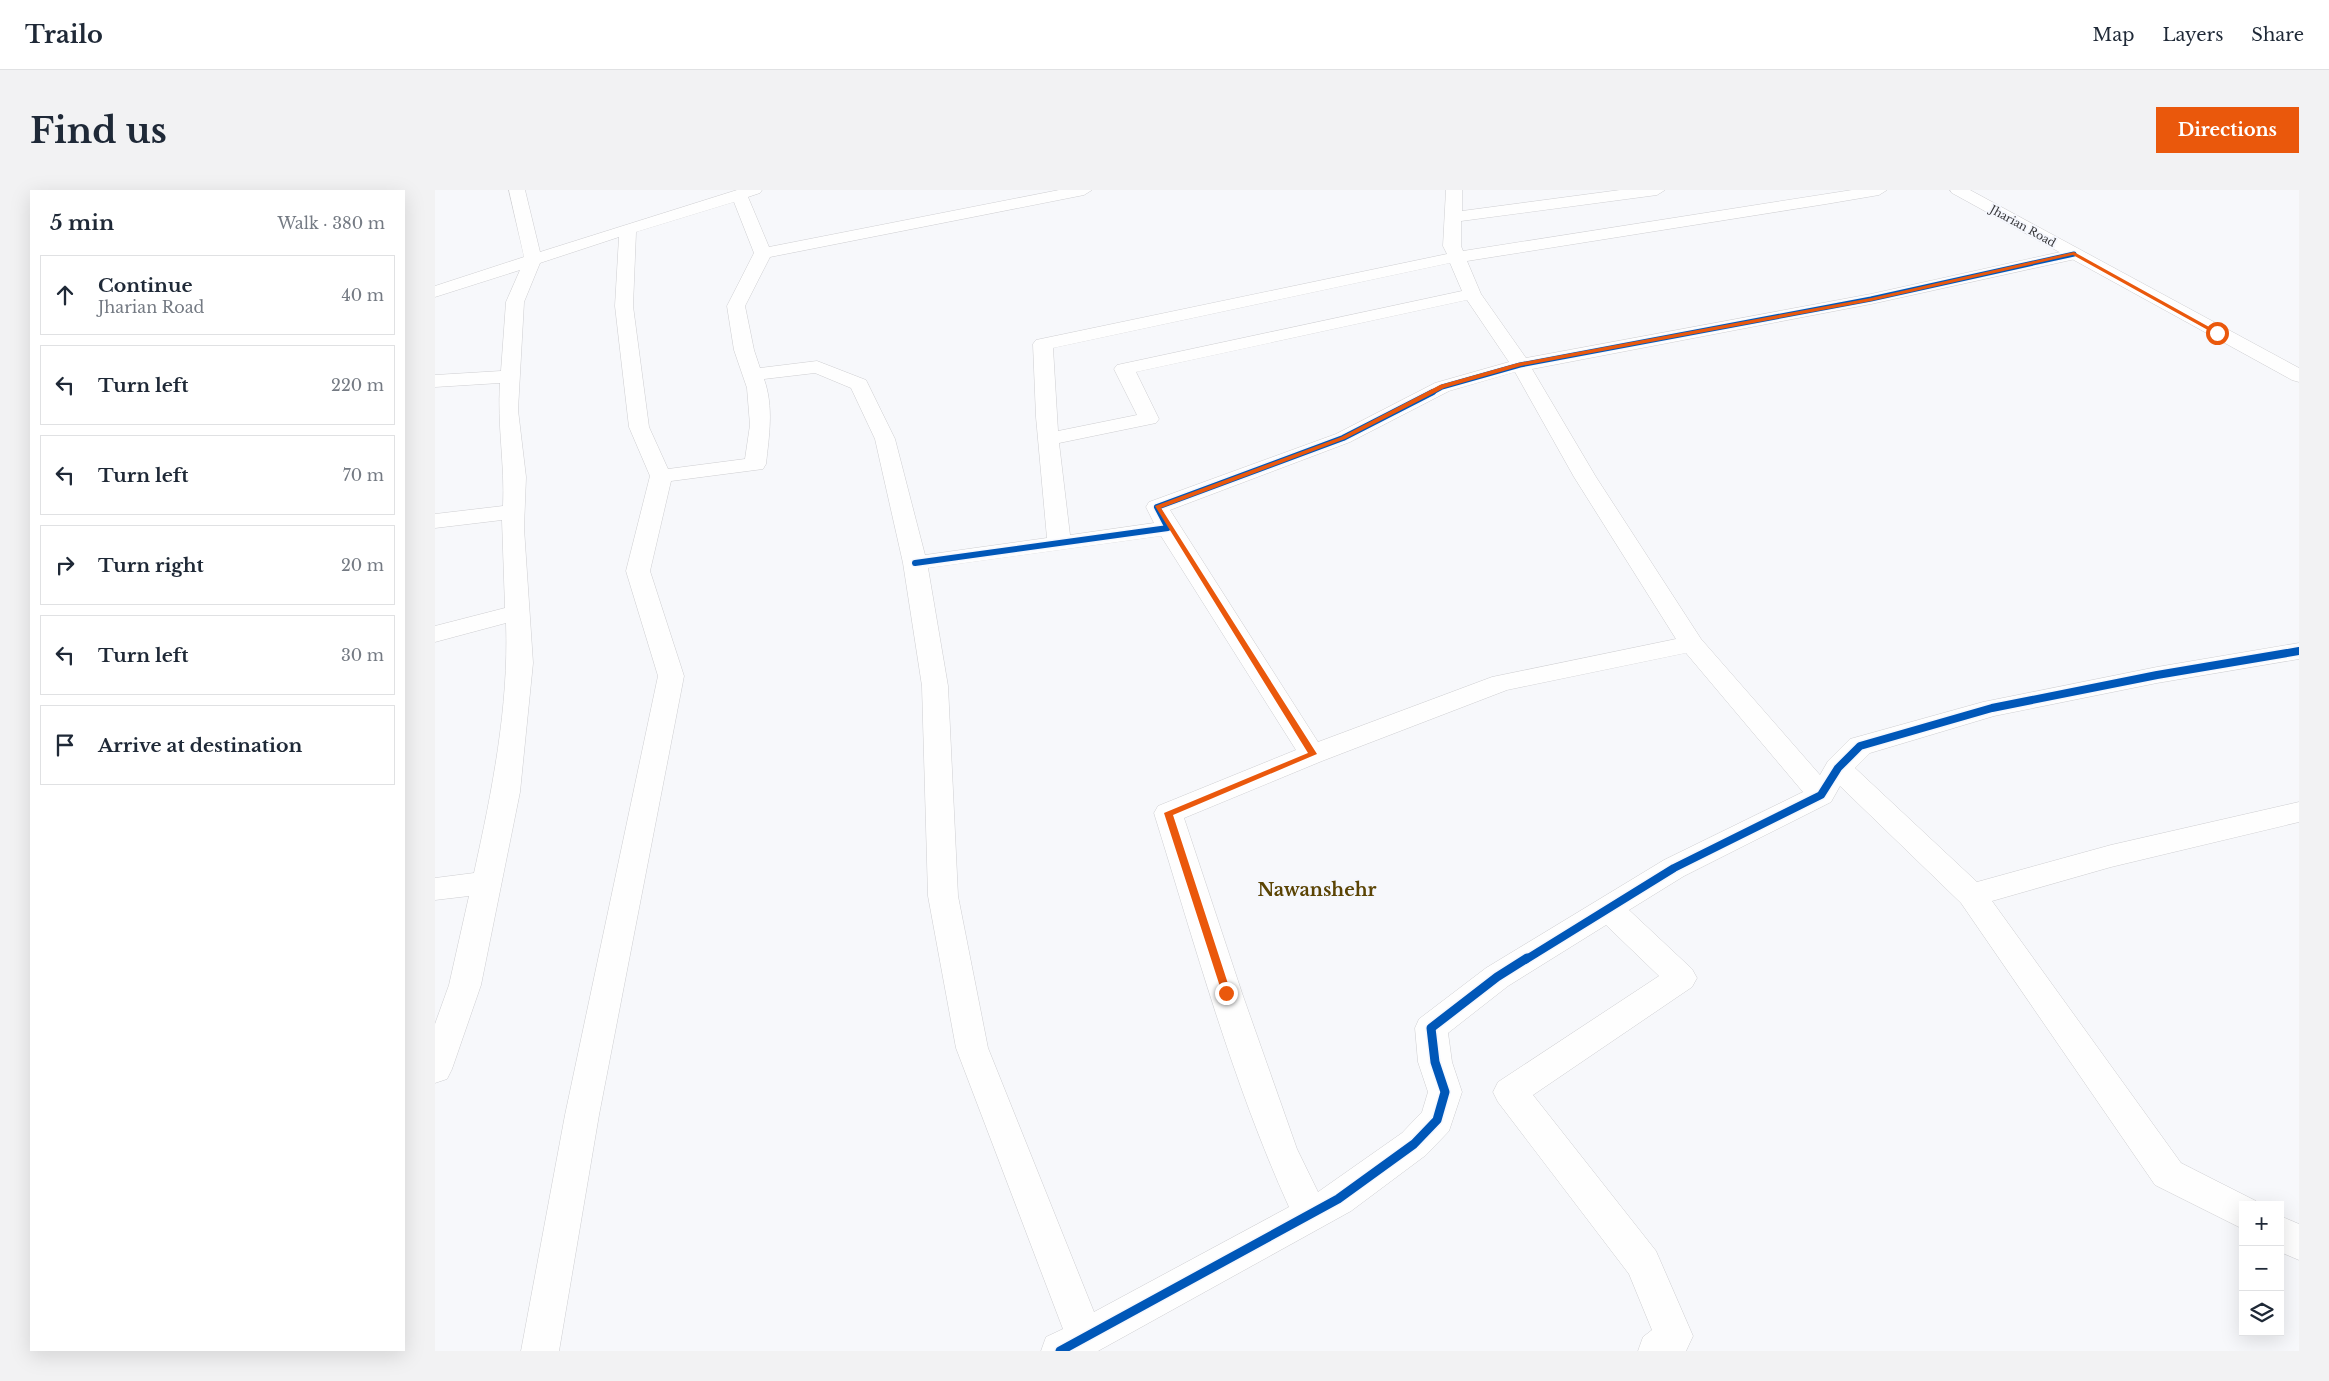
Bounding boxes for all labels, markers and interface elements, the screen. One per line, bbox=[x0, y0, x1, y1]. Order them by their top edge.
text: Trailo bbox=[25, 20, 103, 49]
text: Map bbox=[2093, 24, 2134, 46]
text: Layers bbox=[2162, 24, 2223, 46]
text: Share bbox=[2251, 24, 2304, 46]
button: Directions bbox=[2156, 107, 2299, 153]
text: Find us bbox=[30, 109, 167, 152]
street label: Jharian Road bbox=[1986, 201, 2059, 250]
text: 5 min bbox=[50, 210, 114, 236]
text: Walk · 380 m bbox=[277, 213, 385, 233]
text: Continue bbox=[98, 274, 193, 297]
icon: ahead bbox=[51, 281, 79, 309]
text: 40 m bbox=[341, 285, 384, 305]
text: Jharian Road bbox=[98, 297, 204, 317]
route start bbox=[2206, 322, 2229, 345]
icon: left bbox=[51, 371, 79, 399]
text: Turn left bbox=[98, 374, 189, 397]
text: 220 m bbox=[331, 375, 384, 395]
icon: left bbox=[51, 461, 79, 489]
text: Turn left bbox=[98, 464, 189, 487]
text: 70 m bbox=[343, 465, 384, 485]
icon: right bbox=[51, 551, 79, 579]
text: Turn right bbox=[98, 554, 204, 577]
text: 20 m bbox=[341, 555, 384, 575]
icon: left bbox=[51, 641, 79, 669]
text: Turn left bbox=[98, 644, 189, 667]
text: 30 m bbox=[341, 645, 384, 665]
icon: arrive bbox=[51, 731, 79, 759]
text: Arrive at destination bbox=[98, 734, 302, 757]
district label: Nawanshehr bbox=[1257, 879, 1377, 901]
route end bbox=[1215, 982, 1238, 1005]
map controls bbox=[2239, 1201, 2284, 1336]
button: + bbox=[2239, 1201, 2284, 1246]
button: − bbox=[2239, 1246, 2284, 1291]
button: layers bbox=[2239, 1291, 2284, 1336]

